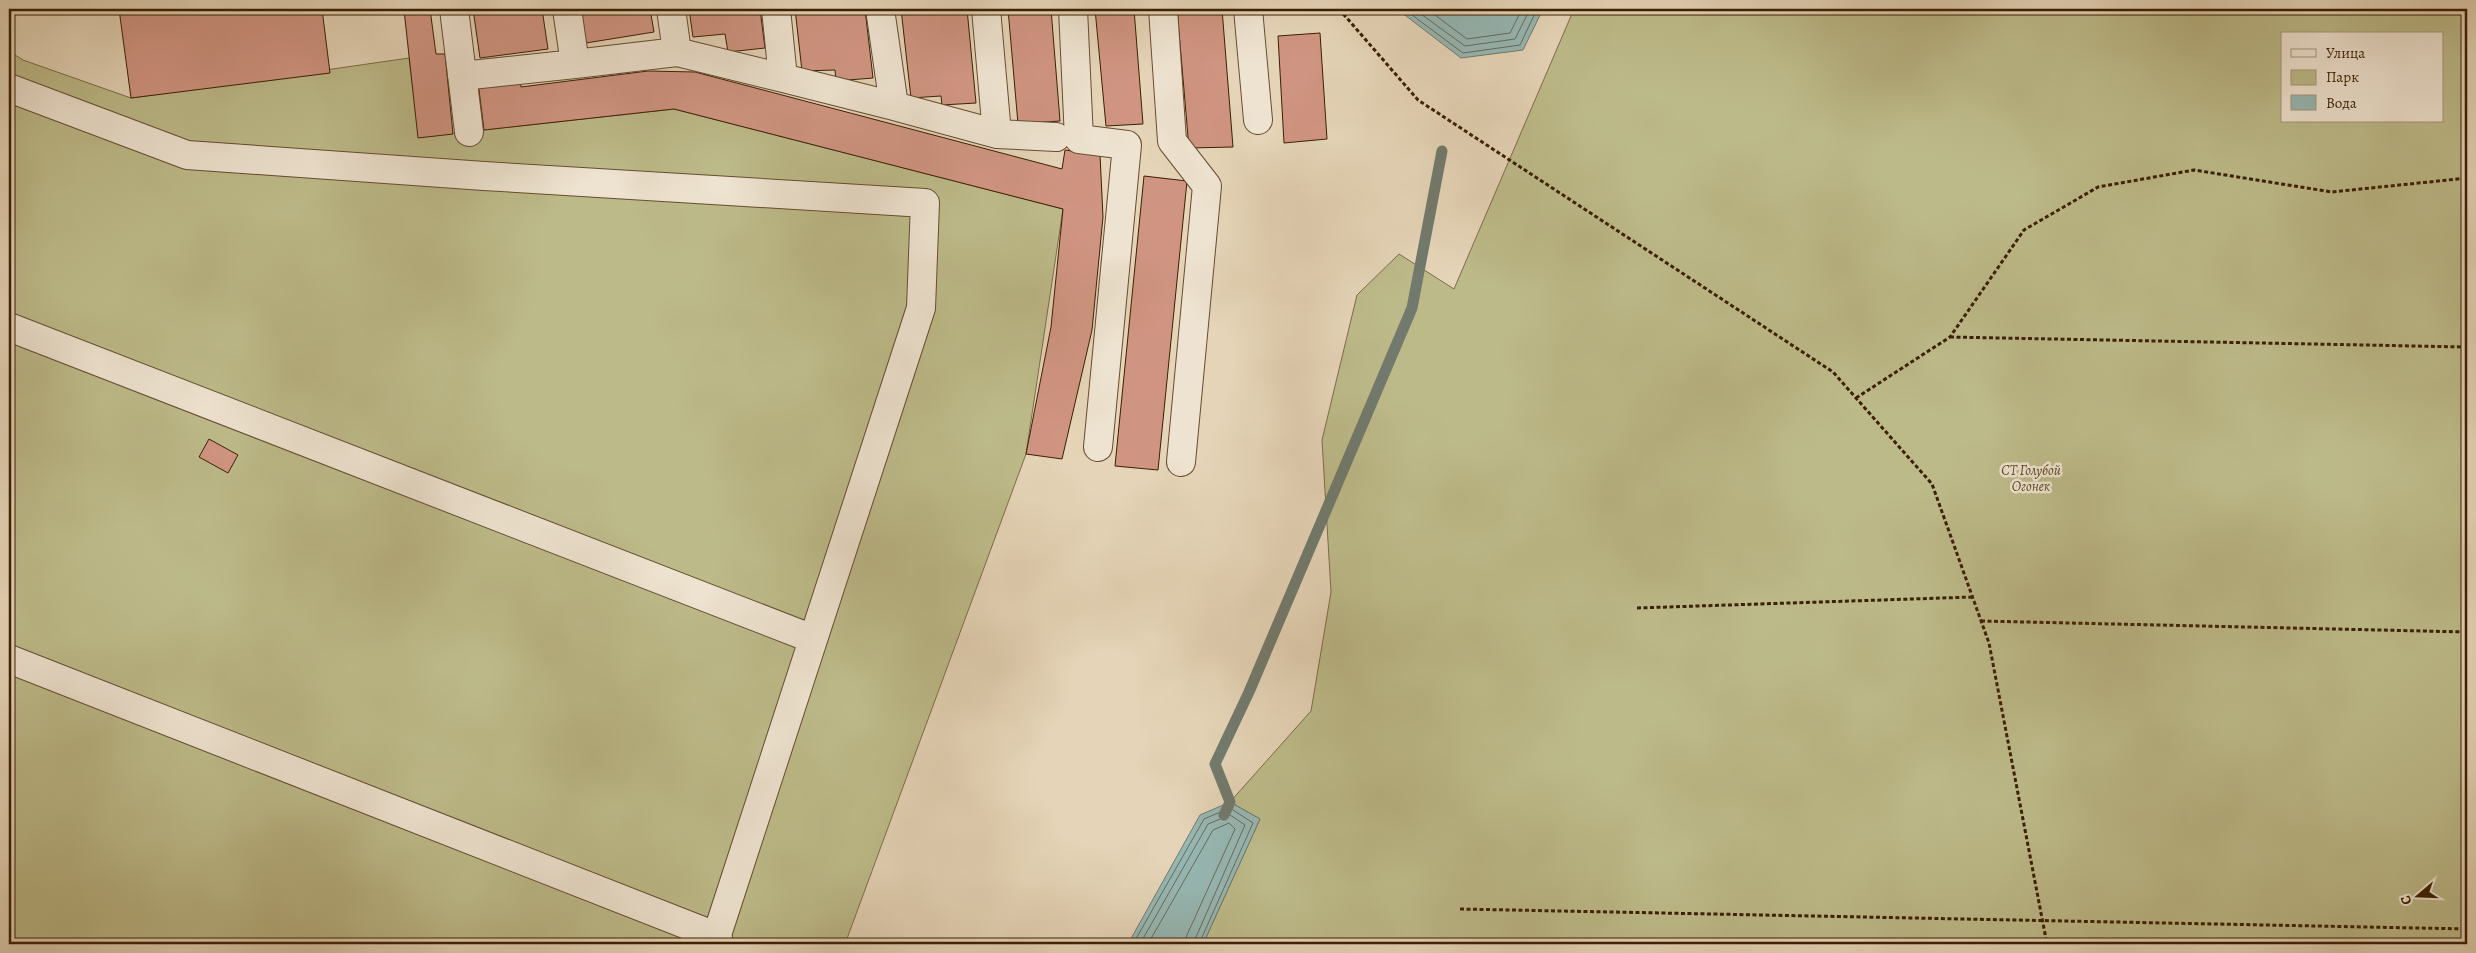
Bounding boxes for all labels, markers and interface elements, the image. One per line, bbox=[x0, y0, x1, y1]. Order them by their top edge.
legend bbox=[2281, 32, 2444, 122]
text: Улица bbox=[2326, 43, 2365, 63]
text: Парк bbox=[2326, 67, 2359, 87]
text: Вода bbox=[2326, 93, 2357, 113]
park label: СТ Голубой Огонек bbox=[2001, 461, 2061, 496]
north arrow bbox=[2394, 870, 2444, 920]
text: С bbox=[2396, 893, 2417, 907]

